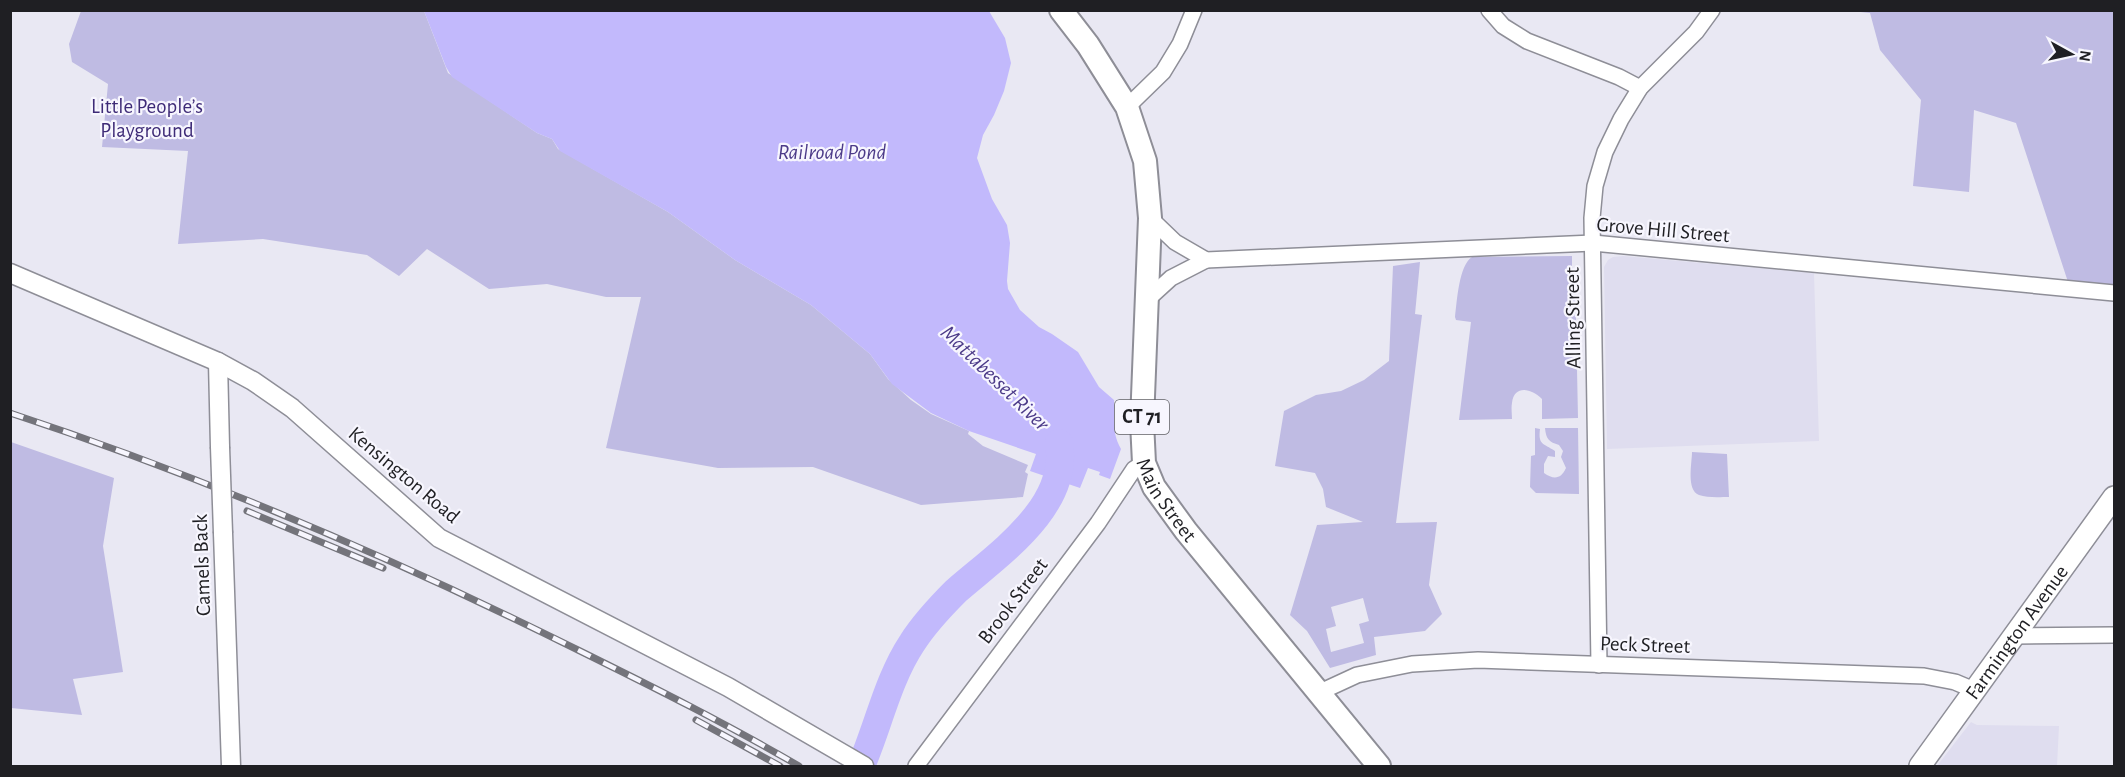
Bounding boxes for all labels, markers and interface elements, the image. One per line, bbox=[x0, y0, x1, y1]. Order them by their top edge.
north arrow bbox=[2041, 24, 2101, 84]
text: N bbox=[2076, 49, 2094, 63]
park label: Little People’s Playground bbox=[91, 96, 203, 141]
water label: Railroad Pond bbox=[778, 141, 887, 163]
street label: Grove Hill Street bbox=[1596, 214, 1731, 246]
street label: Alling Street bbox=[1562, 267, 1584, 369]
water label: Mattabesset River bbox=[937, 321, 1054, 435]
road number: CT 71 bbox=[1115, 400, 1169, 434]
street label: Kensington Road bbox=[344, 423, 464, 527]
street label: Main Street bbox=[1133, 455, 1201, 546]
street label: Camels Back bbox=[190, 513, 214, 616]
street label: Brook Street bbox=[974, 554, 1052, 648]
street label: Farmington Avenue bbox=[1961, 561, 2072, 703]
street label: Peck Street bbox=[1600, 633, 1691, 657]

